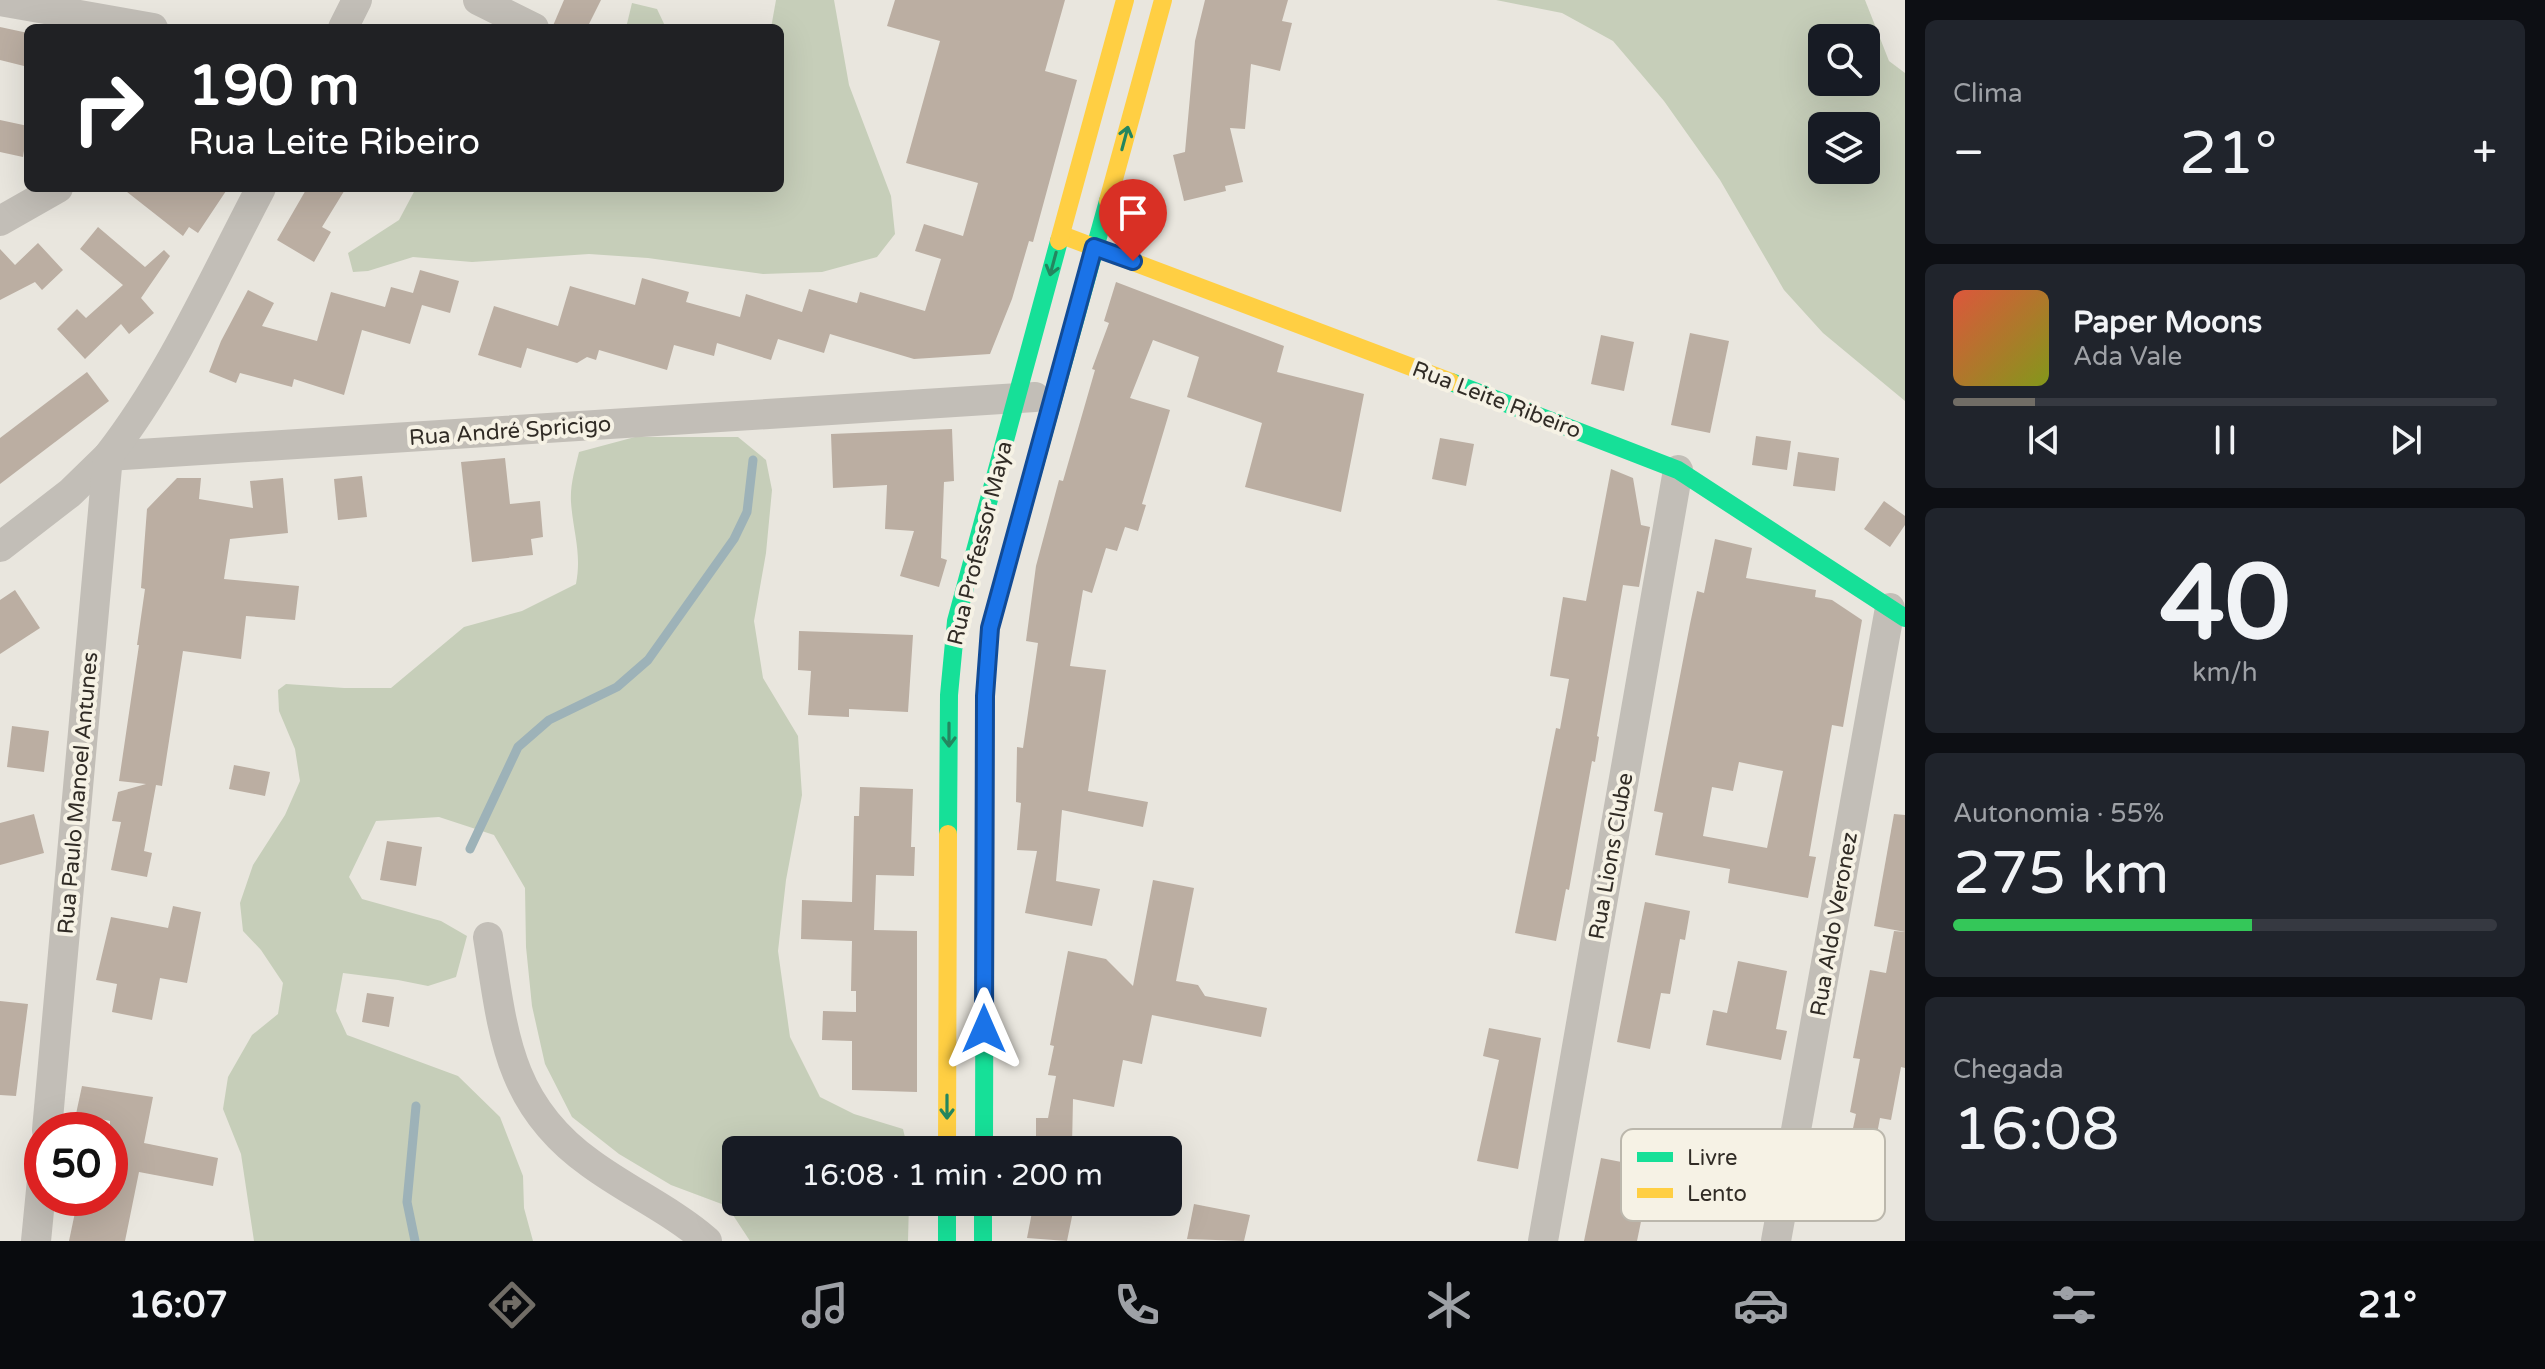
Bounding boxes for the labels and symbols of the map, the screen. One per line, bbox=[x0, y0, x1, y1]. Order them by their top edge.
one-way arrow bbox=[1118, 126, 1133, 152]
pin bbox=[1099, 179, 1167, 261]
one-way arrow bbox=[1045, 251, 1060, 277]
street label: Rua Leite Ribeiro bbox=[1409, 356, 1585, 444]
street label: Rua André Spricigo bbox=[408, 411, 612, 451]
street label: Rua Professor Maya bbox=[942, 438, 1018, 648]
street label: Rua Paulo Manoel Antunes bbox=[53, 651, 103, 935]
one-way arrow bbox=[941, 721, 957, 748]
street label: Rua Lions Clube bbox=[1584, 771, 1638, 942]
street label: Rua Aldo Veronez bbox=[1805, 830, 1863, 1018]
position arrow bbox=[942, 987, 1026, 1071]
one-way arrow bbox=[939, 1093, 955, 1120]
speed limit sign: 50 bbox=[24, 1112, 128, 1216]
legend bbox=[1621, 1129, 1885, 1221]
text: Livre bbox=[1687, 1145, 1737, 1171]
text: Lento bbox=[1687, 1181, 1747, 1207]

